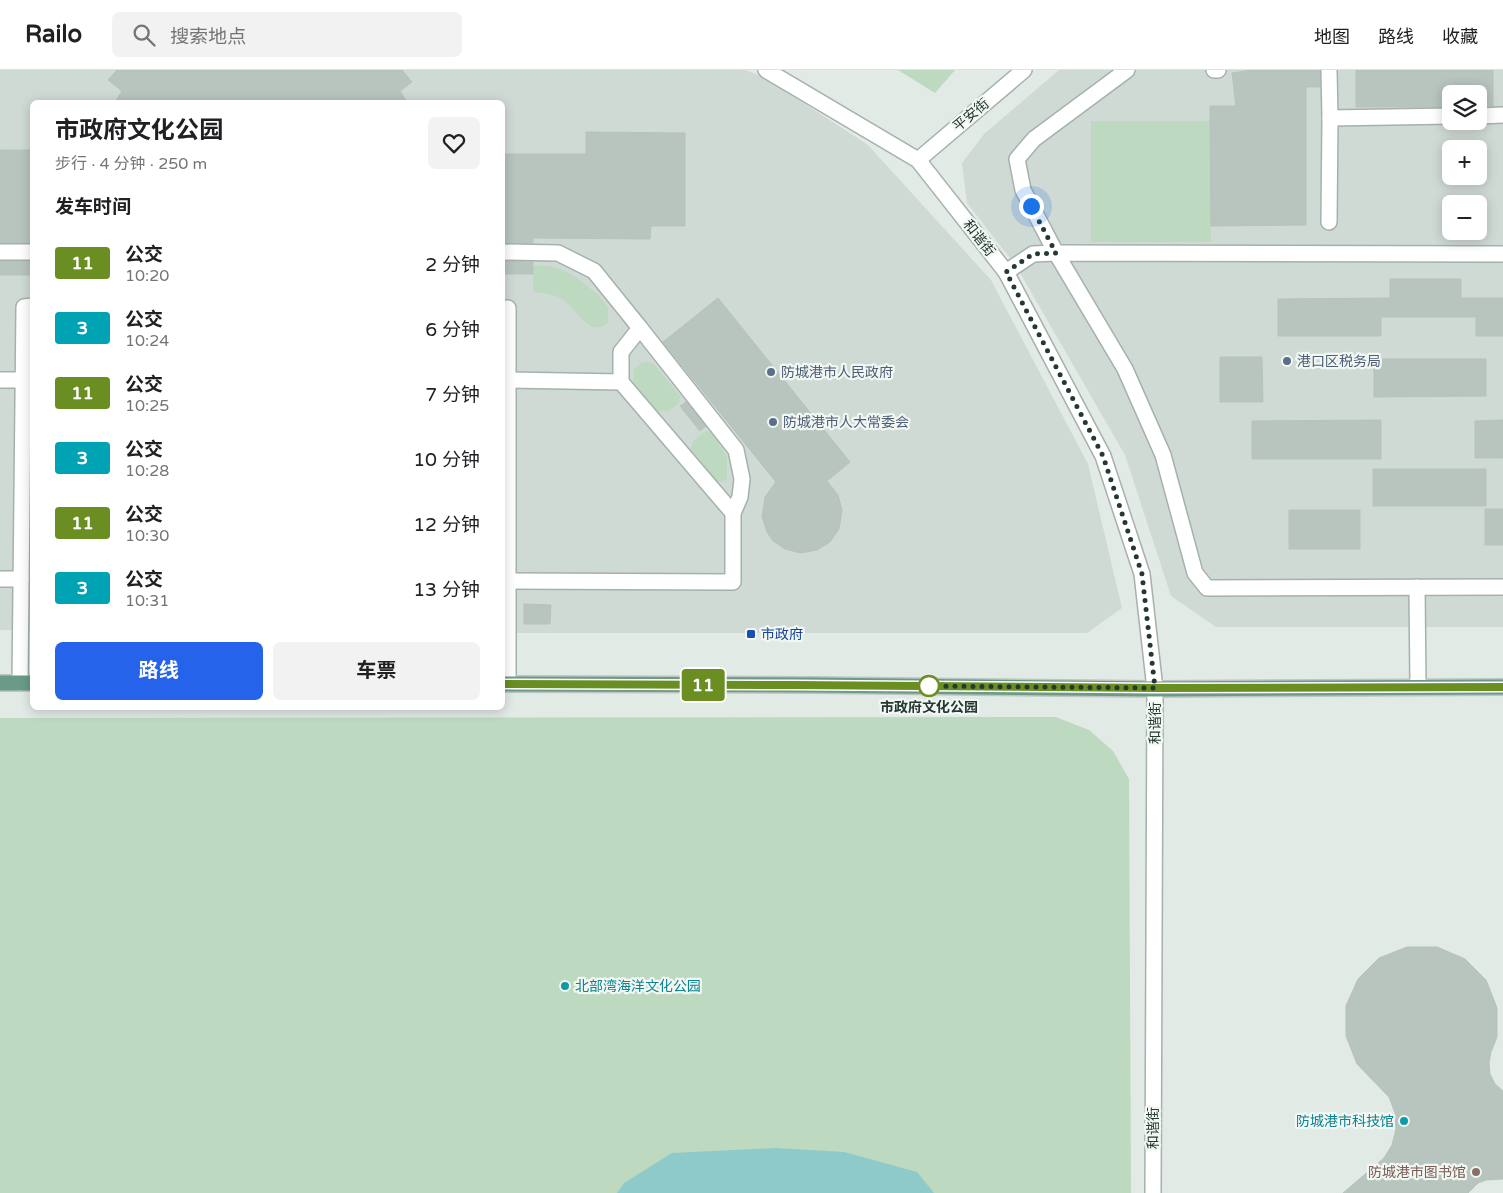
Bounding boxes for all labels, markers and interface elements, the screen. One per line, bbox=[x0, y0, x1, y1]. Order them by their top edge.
search box bbox=[112, 12, 462, 57]
text: Railo bbox=[25, 20, 82, 49]
icon: search bbox=[130, 21, 158, 49]
text: 搜索地点 bbox=[170, 26, 246, 48]
text: 地图 bbox=[1314, 26, 1350, 48]
text: 路线 bbox=[1378, 26, 1414, 48]
text: 收藏 bbox=[1442, 26, 1478, 48]
map controls bbox=[1442, 85, 1487, 240]
button: layers bbox=[1442, 85, 1487, 130]
street label: 平安街 bbox=[949, 95, 993, 135]
text: 市政府文化公园 bbox=[55, 116, 223, 145]
button: heart bbox=[428, 117, 480, 169]
button: + bbox=[1442, 140, 1487, 185]
text: 步行 · 4 分钟 · 250 m bbox=[55, 154, 207, 174]
your location bbox=[1019, 194, 1044, 219]
button: − bbox=[1442, 195, 1487, 240]
text: 发车时间 bbox=[55, 196, 131, 218]
street label: 和谐街 bbox=[959, 216, 999, 260]
text: 公交 bbox=[125, 244, 163, 266]
text: 11 bbox=[71, 252, 94, 274]
text: 2 分钟 bbox=[425, 254, 480, 276]
text: 10:20 bbox=[125, 266, 169, 286]
text: 公交 bbox=[125, 309, 163, 331]
text: 3 bbox=[77, 317, 88, 339]
text: 6 分钟 bbox=[425, 319, 480, 341]
text: 10:24 bbox=[125, 331, 169, 351]
place label: 港口区税务局 bbox=[1297, 353, 1381, 370]
marker: 港口区税务局 bbox=[1281, 355, 1293, 367]
place label: 防城港市人民政府 bbox=[781, 364, 893, 381]
marker: 防城港市人民政府 bbox=[765, 366, 777, 378]
text: 公交 bbox=[125, 374, 163, 396]
text: 11 bbox=[71, 382, 94, 404]
text: 7 分钟 bbox=[425, 384, 480, 406]
text: 10:25 bbox=[125, 396, 169, 416]
place label: 防城港市人大常委会 bbox=[783, 414, 909, 431]
marker: 防城港市人大常委会 bbox=[767, 416, 779, 428]
text: 公交 bbox=[125, 439, 163, 461]
text: 3 bbox=[77, 447, 88, 469]
text: 10 分钟 bbox=[413, 449, 480, 471]
text: 10:28 bbox=[125, 461, 169, 481]
text: 公交 bbox=[125, 504, 163, 526]
text: 11 bbox=[71, 512, 94, 534]
text: 12 分钟 bbox=[413, 514, 480, 536]
text: 10:30 bbox=[125, 526, 169, 546]
text: 公交 bbox=[125, 569, 163, 591]
text: 3 bbox=[77, 577, 88, 599]
text: 13 分钟 bbox=[413, 579, 480, 601]
text: 10:31 bbox=[125, 591, 169, 611]
place label: 市政府 bbox=[761, 626, 803, 643]
marker: 市政府 bbox=[745, 628, 757, 640]
button: 路线 bbox=[55, 642, 263, 700]
button: 车票 bbox=[273, 642, 480, 700]
line badge: 11 bbox=[680, 669, 726, 701]
text: 11 bbox=[692, 674, 714, 696]
marker: 市政府文化公园 bbox=[918, 675, 940, 697]
place label: 市政府文化公园 bbox=[880, 699, 978, 716]
street label: 和谐街 bbox=[1147, 702, 1164, 744]
place label: 北部湾海洋文化公园 bbox=[575, 978, 701, 995]
marker: 北部湾海洋文化公园 bbox=[559, 980, 571, 992]
street label: 和谐街 bbox=[1145, 1107, 1162, 1149]
place label: 防城港市科技馆 bbox=[1296, 1113, 1394, 1130]
marker: 防城港市科技馆 bbox=[1398, 1115, 1410, 1127]
place label: 防城港市图书馆 bbox=[1368, 1164, 1466, 1181]
marker: 防城港市图书馆 bbox=[1470, 1166, 1482, 1178]

